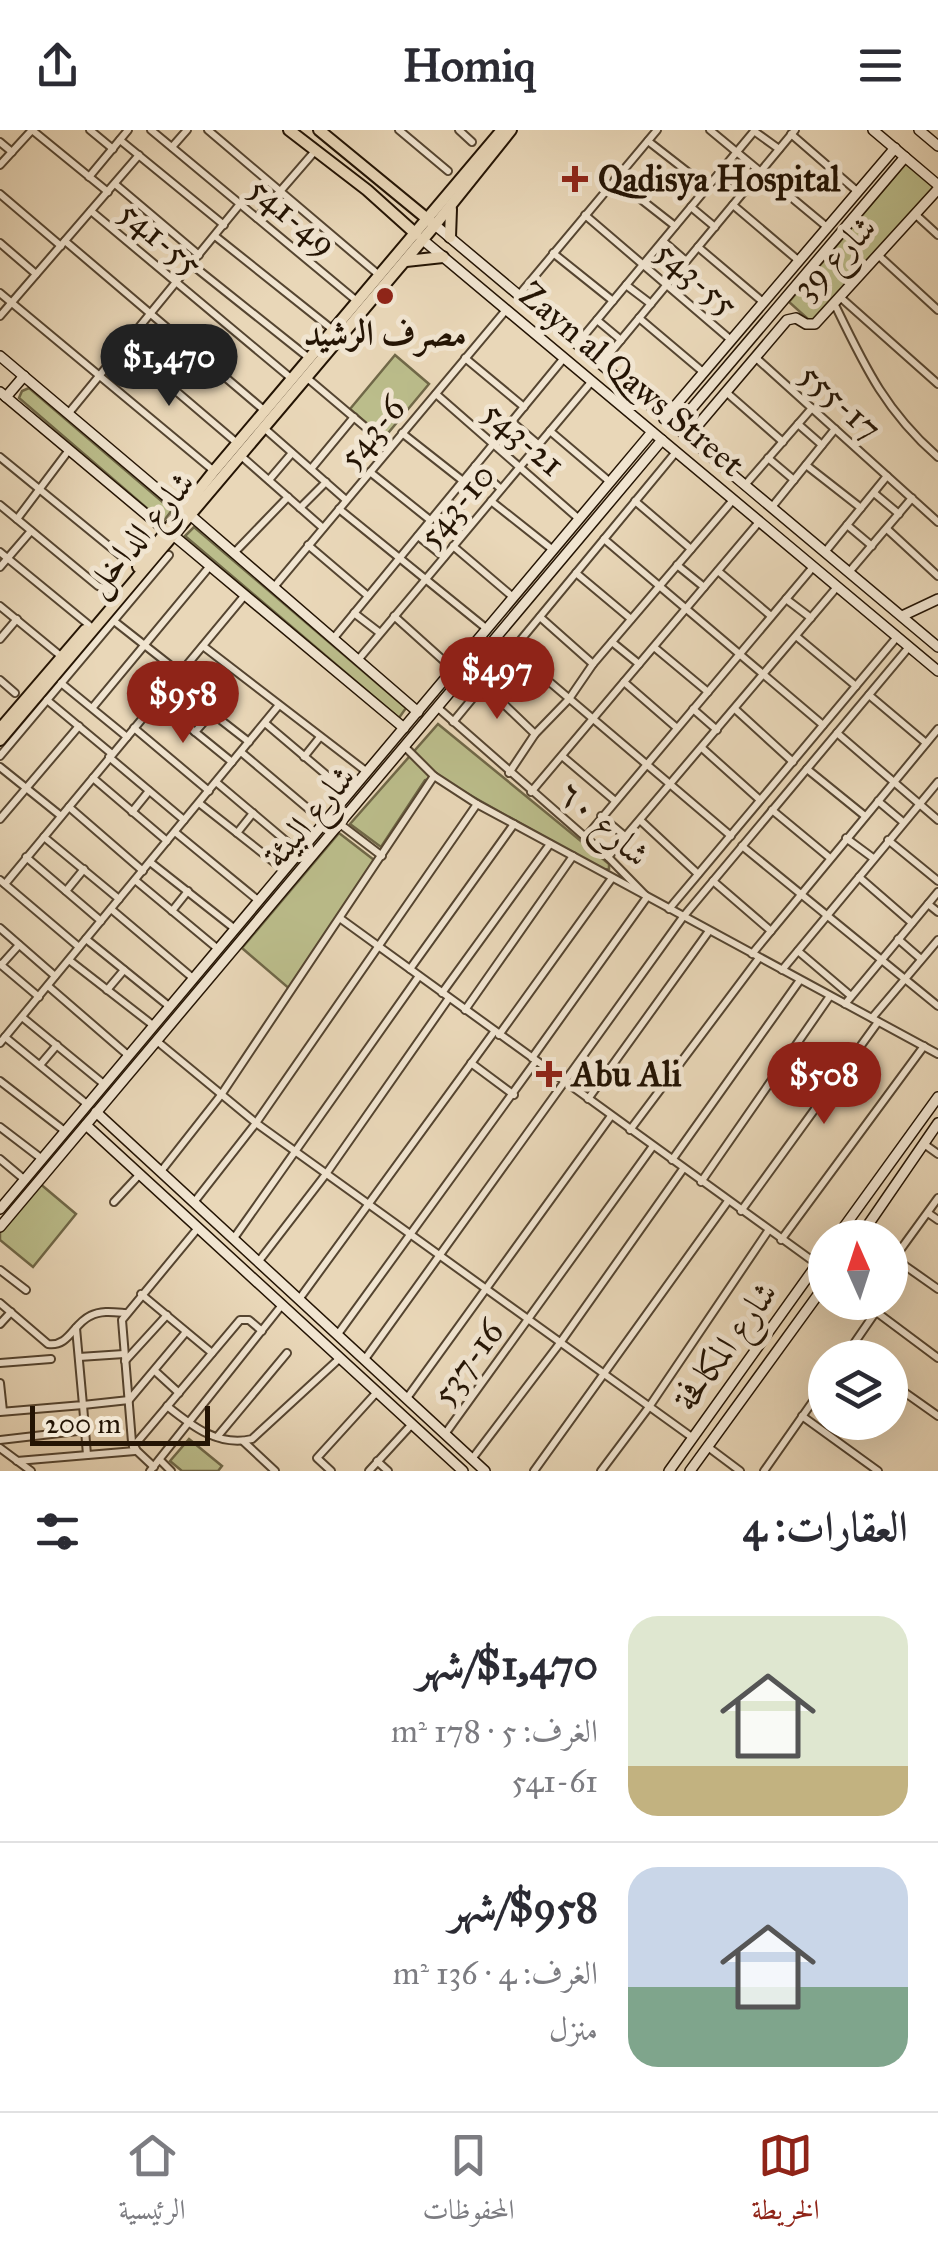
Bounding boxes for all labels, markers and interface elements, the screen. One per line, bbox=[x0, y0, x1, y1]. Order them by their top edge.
icon: share bbox=[30, 38, 85, 93]
text: Homiq bbox=[403, 38, 535, 93]
icon: menu bbox=[853, 38, 908, 93]
place label: Qadisya Hospital bbox=[598, 158, 841, 201]
marker: Qadisya Hospital bbox=[562, 166, 588, 192]
street label: 541-49 bbox=[240, 167, 345, 265]
street label: 541-55 bbox=[110, 191, 211, 286]
street label: شارع 39 bbox=[783, 206, 890, 313]
street label: 543-55 bbox=[646, 231, 747, 326]
street label: Zayn al Qaws Street bbox=[510, 273, 753, 486]
marker: مصرف الرشيد bbox=[374, 285, 396, 307]
place label: مصرف الرشيد bbox=[303, 312, 467, 358]
pin: $1,470 bbox=[88, 324, 250, 409]
text: $1,470 bbox=[123, 337, 215, 376]
street label: 555-17 bbox=[791, 353, 891, 449]
street label: 543-6 bbox=[329, 387, 415, 477]
street label: 543-21 bbox=[474, 391, 573, 486]
street label: 543-10 bbox=[409, 454, 504, 556]
street label: شارع الداخل bbox=[75, 462, 209, 609]
pin: $497 bbox=[438, 637, 556, 722]
text: $497 bbox=[461, 650, 533, 689]
pin: $958 bbox=[124, 661, 242, 746]
text: $958 bbox=[149, 674, 217, 713]
street label: شارع البيئة bbox=[254, 756, 370, 881]
street label: شارع ٦٠ bbox=[544, 771, 659, 881]
pin: $508 bbox=[765, 1042, 883, 1127]
place label: Abu Ali bbox=[570, 1053, 682, 1096]
text: $508 bbox=[789, 1055, 859, 1094]
marker: Abu Ali bbox=[536, 1061, 562, 1087]
north arrow bbox=[808, 1220, 908, 1320]
map controls bbox=[808, 1220, 908, 1440]
street label: شارع المكافحة bbox=[664, 1273, 792, 1424]
street label: 537-16 bbox=[422, 1310, 513, 1413]
button: layers bbox=[808, 1340, 908, 1440]
scale bar bbox=[30, 1401, 210, 1446]
text: 200 m bbox=[45, 1406, 121, 1441]
text: العقارات: 4 bbox=[743, 1501, 908, 1553]
icon: filters bbox=[30, 1504, 85, 1559]
text: $1,470/شهر bbox=[417, 1639, 598, 1691]
icon: home bbox=[708, 1656, 828, 1776]
text: الغرف: 5 · 178 m² bbox=[391, 1712, 598, 1751]
text: 541-61 bbox=[512, 1762, 598, 1801]
text: $958/شهر bbox=[449, 1881, 598, 1933]
icon: home bbox=[708, 1907, 828, 2027]
text: الغرف: 4 · 136 m² bbox=[393, 1954, 598, 1993]
text: منزل bbox=[549, 2010, 598, 2049]
tab: الرئيسية bbox=[118, 2128, 186, 2237]
tab: المحفوظات bbox=[422, 2128, 515, 2237]
tab: الخريطة bbox=[751, 2128, 820, 2237]

